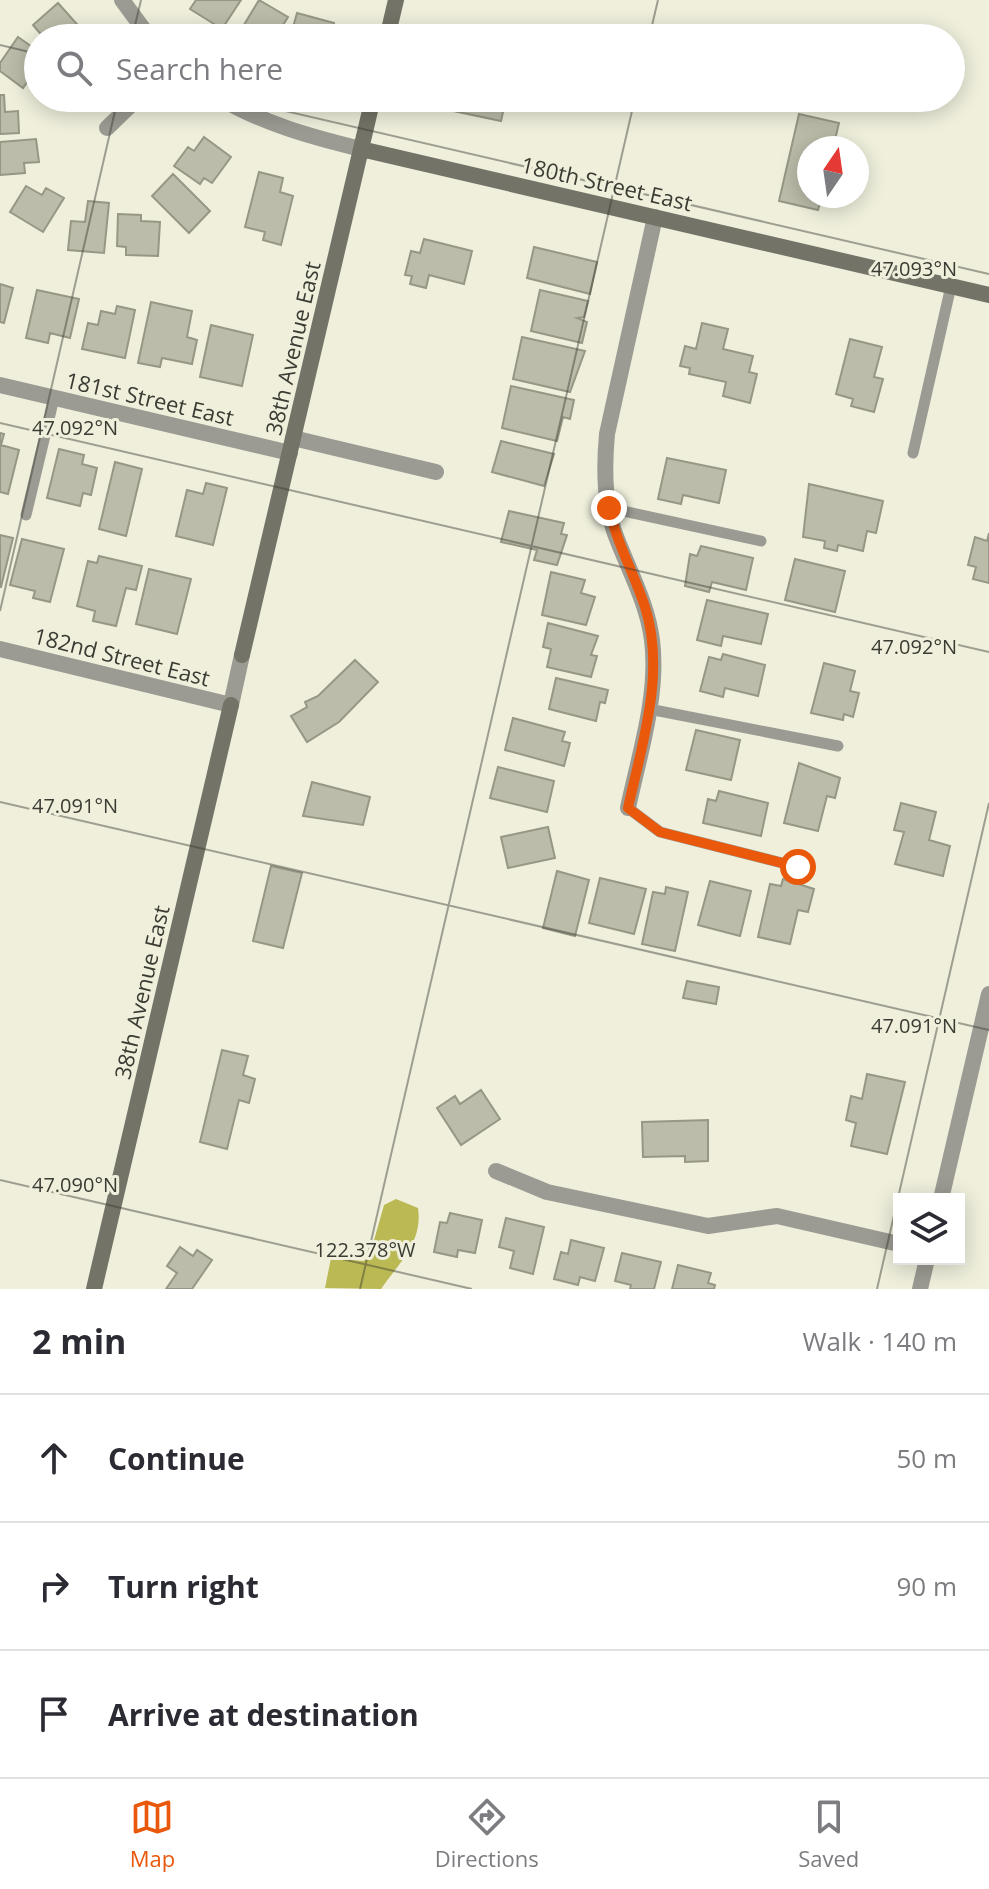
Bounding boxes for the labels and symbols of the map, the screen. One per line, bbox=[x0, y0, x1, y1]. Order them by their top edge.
north arrow bbox=[797, 136, 869, 208]
street label: 180th Street East bbox=[518, 149, 696, 217]
text: 47.093°N bbox=[871, 255, 957, 282]
street label: 38th Avenue East bbox=[257, 258, 327, 438]
street label: 181st Street East bbox=[63, 364, 237, 432]
text: 47.092°N bbox=[32, 414, 118, 441]
route end bbox=[591, 490, 627, 526]
street label: 182nd Street East bbox=[31, 620, 213, 692]
text: 47.092°N bbox=[871, 633, 957, 660]
text: 47.091°N bbox=[32, 792, 118, 819]
route start bbox=[780, 849, 816, 885]
street label: 38th Avenue East bbox=[106, 902, 176, 1082]
text: 47.091°N bbox=[871, 1012, 957, 1039]
text: 47.090°N bbox=[32, 1171, 118, 1198]
text: 122.378°W bbox=[315, 1236, 416, 1263]

